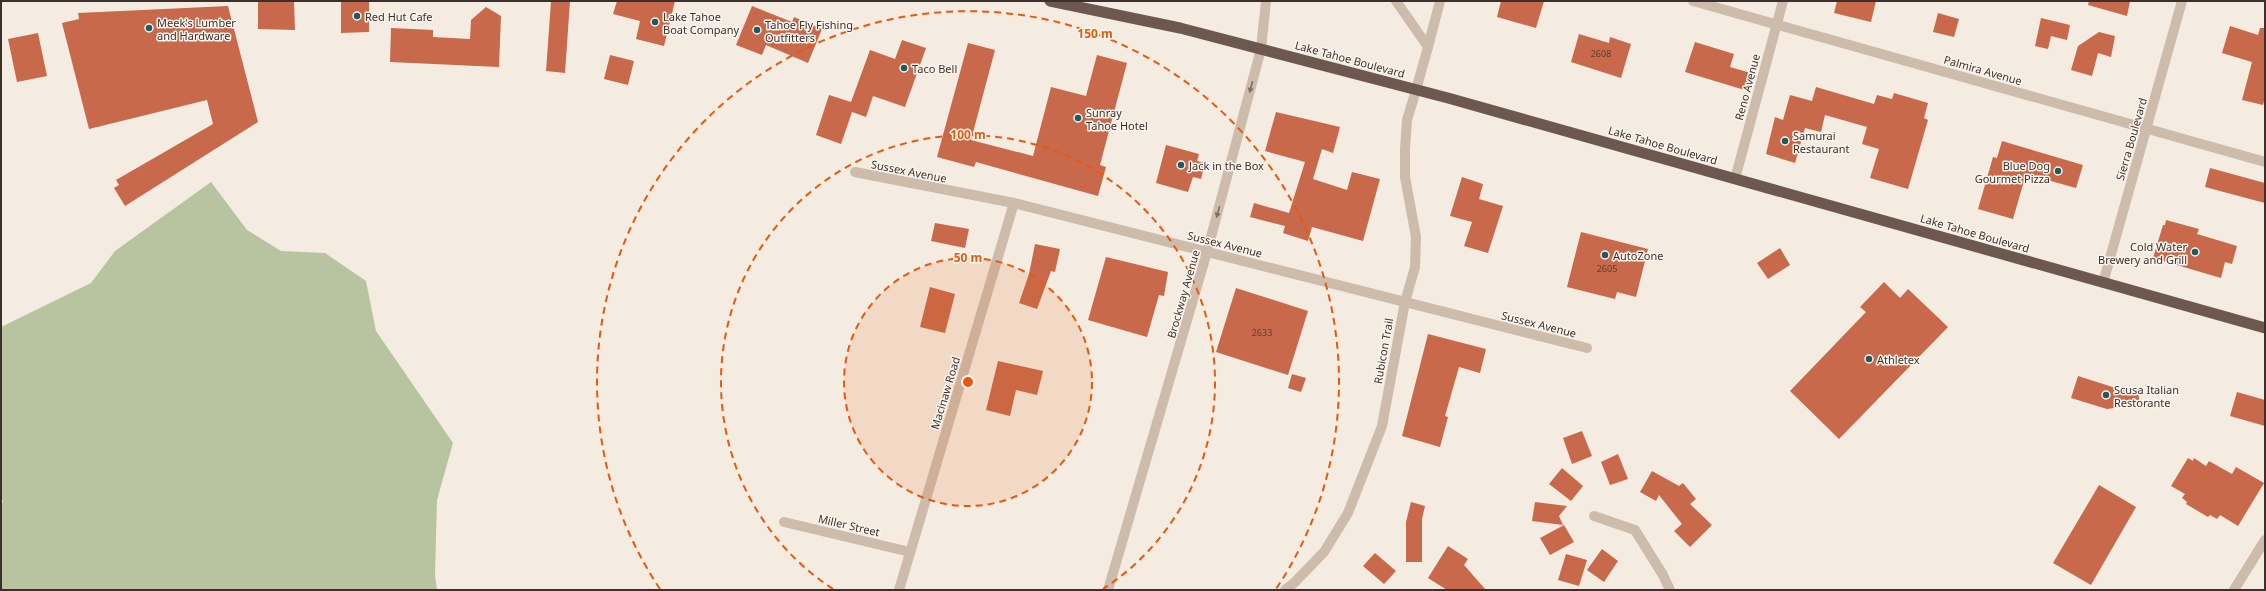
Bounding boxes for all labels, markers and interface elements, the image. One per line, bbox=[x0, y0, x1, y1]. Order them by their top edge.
place label: Red Hut Cafe bbox=[365, 9, 433, 24]
place label: Lake Tahoe Boat Company bbox=[663, 9, 739, 37]
marker: Red Hut Cafe bbox=[352, 11, 362, 21]
place label: Meek's Lumber and Hardware bbox=[157, 15, 236, 43]
marker: Lake Tahoe Boat Company bbox=[650, 17, 660, 27]
place label: Tahoe Fly Fishing Outfitters bbox=[765, 17, 853, 45]
marker: Meek's Lumber and Hardware bbox=[144, 23, 154, 33]
marker: Tahoe Fly Fishing Outfitters bbox=[752, 25, 762, 35]
text: 150 m bbox=[1077, 25, 1113, 42]
street label: Lake Tahoe Boulevard bbox=[1293, 37, 1407, 81]
house number: 2608 bbox=[1591, 47, 1611, 60]
street label: Reno Avenue bbox=[1731, 52, 1763, 122]
street label: Palmira Avenue bbox=[1942, 52, 2024, 88]
place label: Taco Bell bbox=[912, 61, 957, 76]
marker: Taco Bell bbox=[899, 63, 909, 73]
one-way arrow bbox=[1248, 81, 1254, 93]
street label: Sierra Boulevard bbox=[2112, 96, 2150, 182]
place label: Sunray Tahoe Hotel bbox=[1086, 105, 1148, 133]
marker: Sunray Tahoe Hotel bbox=[1073, 113, 1083, 123]
street label: Lake Tahoe Boulevard bbox=[1607, 122, 1719, 168]
text: 100 m bbox=[950, 126, 986, 143]
place label: Samurai Restaurant bbox=[1793, 128, 1850, 156]
marker: Samurai Restaurant bbox=[1780, 136, 1790, 146]
street label: Sussex Avenue bbox=[870, 156, 948, 186]
place label: Jack in the Box bbox=[1188, 158, 1264, 173]
place label: Blue Dog Gourmet Pizza bbox=[1975, 158, 2050, 186]
marker: Jack in the Box bbox=[1176, 160, 1186, 170]
marker: Blue Dog Gourmet Pizza bbox=[2053, 166, 2063, 176]
one-way arrow bbox=[1215, 206, 1221, 218]
street label: Lake Tahoe Boulevard bbox=[1919, 210, 2031, 256]
street label: Sussex Avenue bbox=[1186, 227, 1264, 261]
place label: Cold Water Brewery and Grill bbox=[2098, 239, 2187, 267]
marker: Cold Water Brewery and Grill bbox=[2190, 247, 2200, 257]
street label: Brockway Avenue bbox=[1163, 248, 1203, 340]
place label: AutoZone bbox=[1613, 248, 1663, 263]
text: 50 m bbox=[954, 249, 982, 266]
marker: AutoZone bbox=[1600, 250, 1610, 260]
house number: 2605 bbox=[1597, 262, 1617, 275]
street label: Sussex Avenue bbox=[1500, 307, 1578, 341]
street label: Rubicon Trail bbox=[1370, 317, 1396, 385]
house number: 2633 bbox=[1252, 326, 1272, 339]
place label: Athletex bbox=[1877, 352, 1920, 367]
marker: Athletex bbox=[1864, 354, 1874, 364]
street label: Macinaw Road bbox=[927, 355, 963, 431]
centre of rings bbox=[961, 375, 975, 389]
place label: Scusa Italian Restorante bbox=[2114, 382, 2179, 410]
marker: Scusa Italian Restorante bbox=[2101, 390, 2111, 400]
street label: Miller Street bbox=[817, 511, 881, 539]

